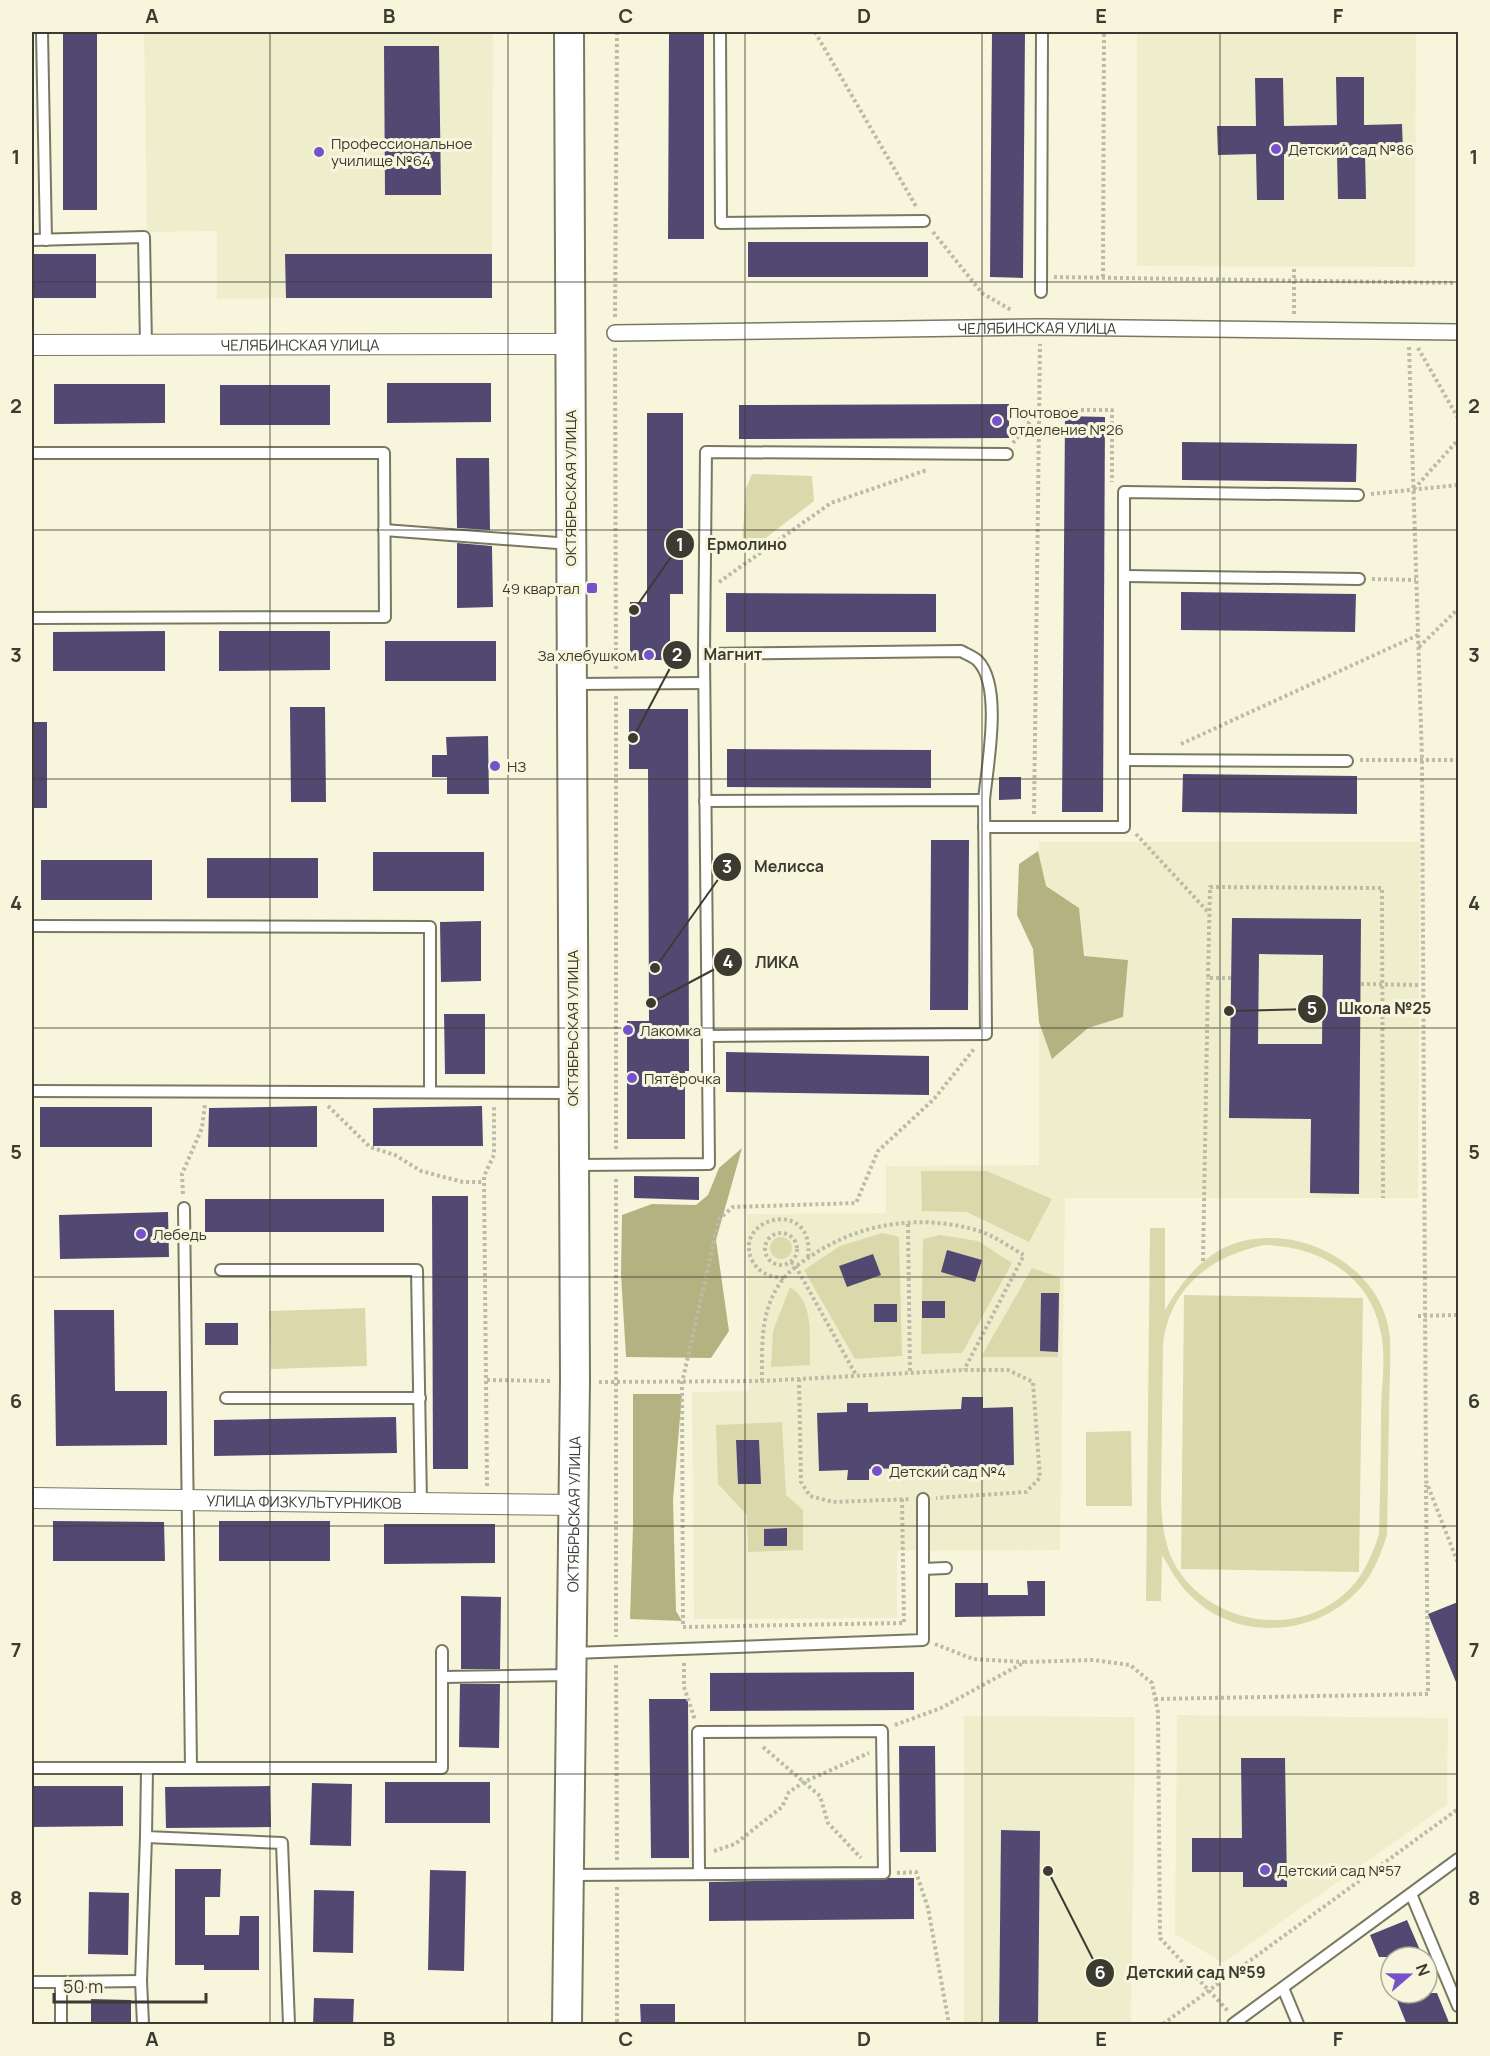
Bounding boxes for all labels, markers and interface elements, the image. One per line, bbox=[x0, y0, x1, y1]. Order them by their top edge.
text: A bbox=[145, 2, 159, 29]
text: B bbox=[383, 2, 396, 29]
text: C bbox=[619, 2, 633, 29]
text: D bbox=[857, 2, 871, 29]
text: E bbox=[1095, 2, 1107, 29]
text: F bbox=[1333, 2, 1344, 29]
place label: Профессиональное училище №64 bbox=[331, 133, 473, 171]
place label: Детский сад №86 bbox=[1288, 139, 1414, 160]
marker: Детский сад №86 bbox=[1269, 142, 1283, 156]
text: 1 bbox=[12, 143, 20, 170]
text: 1 bbox=[1470, 143, 1478, 170]
marker: Профессиональное училище №64 bbox=[312, 145, 326, 159]
street label: ЧЕЛЯБИНСКАЯ УЛИЦА bbox=[957, 316, 1117, 339]
street label: ЧЕЛЯБИНСКАЯ УЛИЦА bbox=[221, 334, 380, 355]
text: 2 bbox=[10, 392, 22, 419]
text: 2 bbox=[1468, 392, 1480, 419]
place label: Почтовое отделение №26 bbox=[1009, 402, 1124, 440]
street label: ОКТЯБРЬСКАЯ УЛИЦА bbox=[560, 409, 581, 566]
marker: Почтовое отделение №26 bbox=[990, 414, 1004, 428]
callout: Ермолино bbox=[665, 527, 799, 561]
text: 1 bbox=[676, 532, 684, 556]
text: Ермолино bbox=[707, 533, 787, 555]
place label: 49 квартал bbox=[502, 578, 580, 599]
marker: 49 квартал bbox=[585, 581, 599, 595]
callout: Магнит bbox=[662, 638, 775, 672]
text: 3 bbox=[10, 641, 22, 668]
text: 3 bbox=[1468, 641, 1480, 668]
text: 2 bbox=[672, 642, 682, 666]
text: Магнит bbox=[704, 643, 763, 665]
place label: За хлебушком bbox=[537, 645, 637, 666]
marker: За хлебушком bbox=[642, 648, 656, 662]
place label: НЗ bbox=[507, 756, 526, 777]
marker: НЗ bbox=[488, 759, 502, 773]
callout: Мелисса bbox=[712, 850, 836, 884]
text: 3 bbox=[722, 854, 732, 878]
text: Мелисса bbox=[754, 855, 824, 877]
text: 4 bbox=[10, 889, 22, 916]
text: 4 bbox=[1468, 889, 1480, 916]
callout: ЛИКА bbox=[713, 945, 811, 979]
street label: ОКТЯБРЬСКАЯ УЛИЦА bbox=[562, 949, 583, 1106]
text: 4 bbox=[723, 949, 734, 973]
text: ЛИКА bbox=[755, 951, 799, 973]
callout: Школа №25 bbox=[1297, 992, 1444, 1026]
text: 5 bbox=[1307, 996, 1317, 1020]
text: Школа №25 bbox=[1339, 997, 1431, 1019]
place label: Лакомка bbox=[640, 1020, 701, 1041]
marker: Лакомка bbox=[621, 1023, 635, 1037]
place label: Пятёрочка bbox=[644, 1068, 721, 1089]
marker: Пятёрочка bbox=[625, 1071, 639, 1085]
text: 5 bbox=[10, 1138, 22, 1165]
text: 5 bbox=[1468, 1138, 1480, 1165]
place label: Лебедь bbox=[153, 1224, 207, 1245]
marker: Лебедь bbox=[134, 1227, 148, 1241]
text: 6 bbox=[10, 1387, 22, 1414]
text: 6 bbox=[1468, 1387, 1480, 1414]
street label: ОКТЯБРЬСКАЯ УЛИЦА bbox=[562, 1435, 585, 1592]
place label: Детский сад №4 bbox=[889, 1461, 1006, 1482]
marker: Детский сад №4 bbox=[870, 1464, 884, 1478]
street label: УЛИЦА ФИЗКУЛЬТУРНИКОВ bbox=[206, 1490, 402, 1513]
text: 7 bbox=[11, 1636, 21, 1663]
text: 7 bbox=[1469, 1636, 1479, 1663]
place label: Детский сад №57 bbox=[1277, 1860, 1401, 1881]
marker: Детский сад №57 bbox=[1258, 1863, 1272, 1877]
text: 8 bbox=[10, 1884, 22, 1911]
text: 8 bbox=[1468, 1884, 1480, 1911]
north arrow bbox=[1379, 1945, 1439, 2005]
callout: Детский сад №59 bbox=[1085, 1956, 1278, 1990]
text: 6 bbox=[1094, 1960, 1106, 1984]
text: Детский сад №59 bbox=[1126, 1961, 1266, 1983]
text: N bbox=[1411, 1961, 1435, 1979]
scale bar bbox=[54, 1966, 206, 2004]
text: 50 m bbox=[63, 1974, 103, 1998]
text: A bbox=[145, 2025, 159, 2052]
text: B bbox=[383, 2025, 396, 2052]
text: C bbox=[619, 2025, 633, 2052]
text: D bbox=[857, 2025, 871, 2052]
text: E bbox=[1095, 2025, 1107, 2052]
text: F bbox=[1333, 2025, 1344, 2052]

